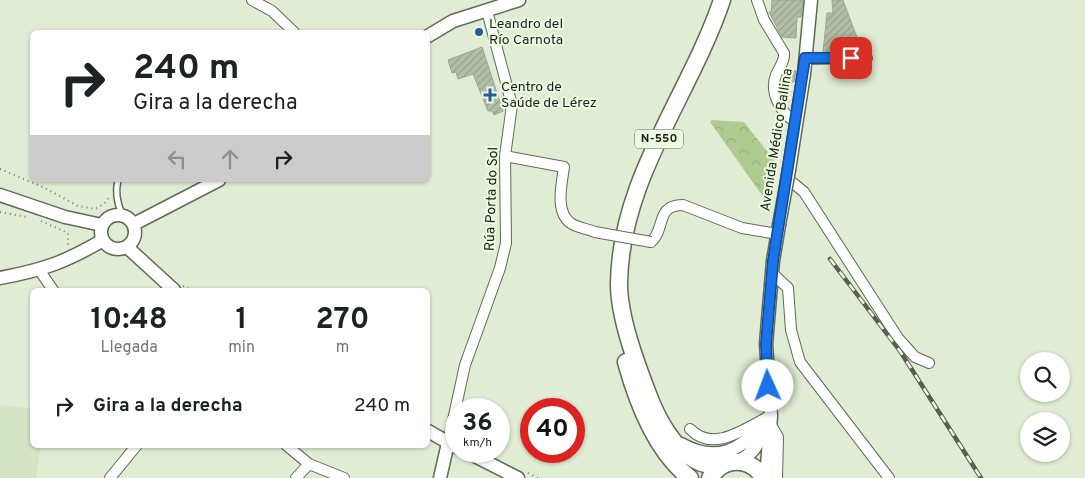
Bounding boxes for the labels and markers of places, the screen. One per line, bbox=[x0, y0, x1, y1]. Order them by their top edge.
place label: Leandro del Río Carnota bbox=[489, 16, 563, 49]
marker: Leandro del Río Carnota bbox=[473, 26, 485, 38]
pin bbox=[830, 37, 872, 79]
place label: Centro de Saúde de Lérez bbox=[501, 79, 597, 112]
marker: Centro de Saúde de Lérez bbox=[483, 88, 497, 102]

